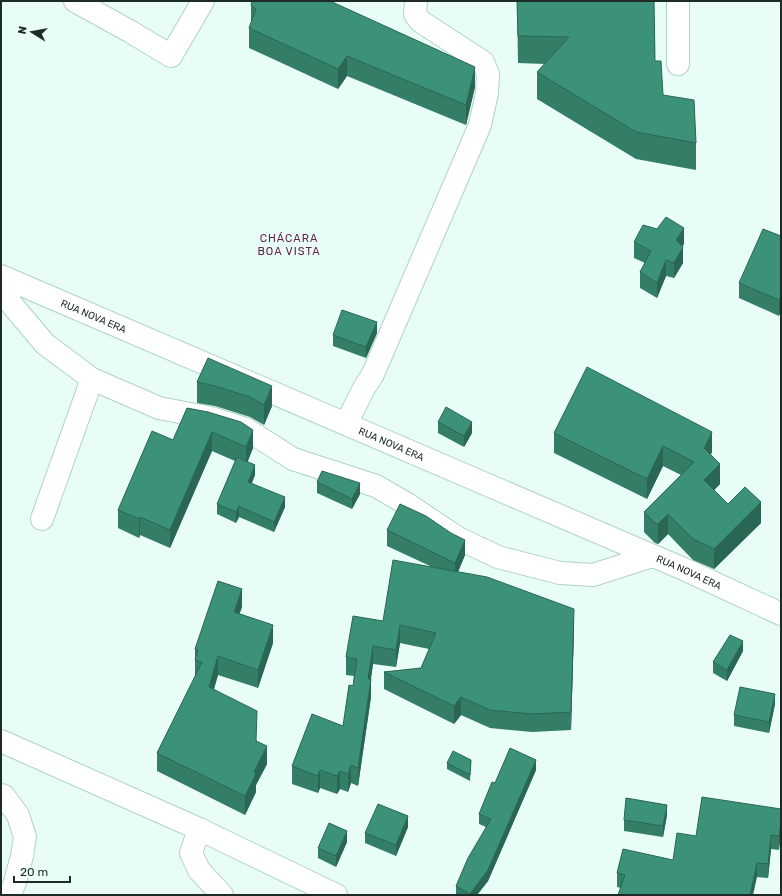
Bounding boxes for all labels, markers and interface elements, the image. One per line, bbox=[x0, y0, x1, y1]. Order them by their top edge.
north arrow bbox=[12, 12, 52, 52]
text: N bbox=[16, 25, 30, 35]
district label: CHÁCARA BOA VISTA bbox=[257, 232, 321, 258]
street label: RUA NOVA ERA bbox=[59, 297, 128, 336]
street label: RUA NOVA ERA bbox=[357, 425, 426, 464]
street label: RUA NOVA ERA bbox=[654, 553, 723, 593]
scale bar bbox=[14, 858, 70, 884]
text: 20 m bbox=[20, 865, 48, 879]

